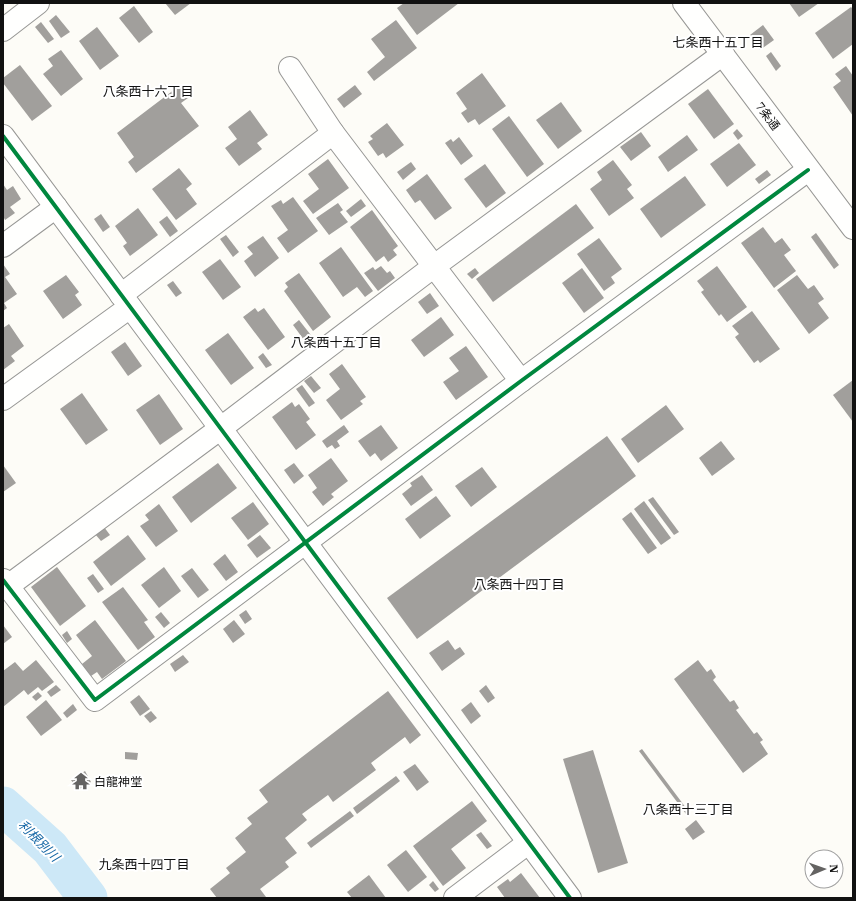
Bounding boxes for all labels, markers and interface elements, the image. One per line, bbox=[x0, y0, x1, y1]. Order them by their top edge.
district label: 七条西十五丁目 bbox=[672, 34, 764, 51]
district label: 八条西十六丁目 bbox=[102, 83, 194, 100]
street label: 7条通 bbox=[753, 99, 783, 133]
district label: 八条西十五丁目 bbox=[290, 334, 382, 351]
district label: 八条西十四丁目 bbox=[473, 576, 565, 593]
temple icon: 白龍神堂 bbox=[71, 771, 91, 791]
place label: 白龍神堂 bbox=[94, 774, 142, 789]
district label: 八条西十三丁目 bbox=[642, 801, 734, 818]
water label: 利根別川 bbox=[15, 817, 65, 867]
north arrow bbox=[804, 849, 844, 889]
district label: 九条西十四丁目 bbox=[98, 856, 190, 873]
text: N bbox=[827, 864, 841, 874]

